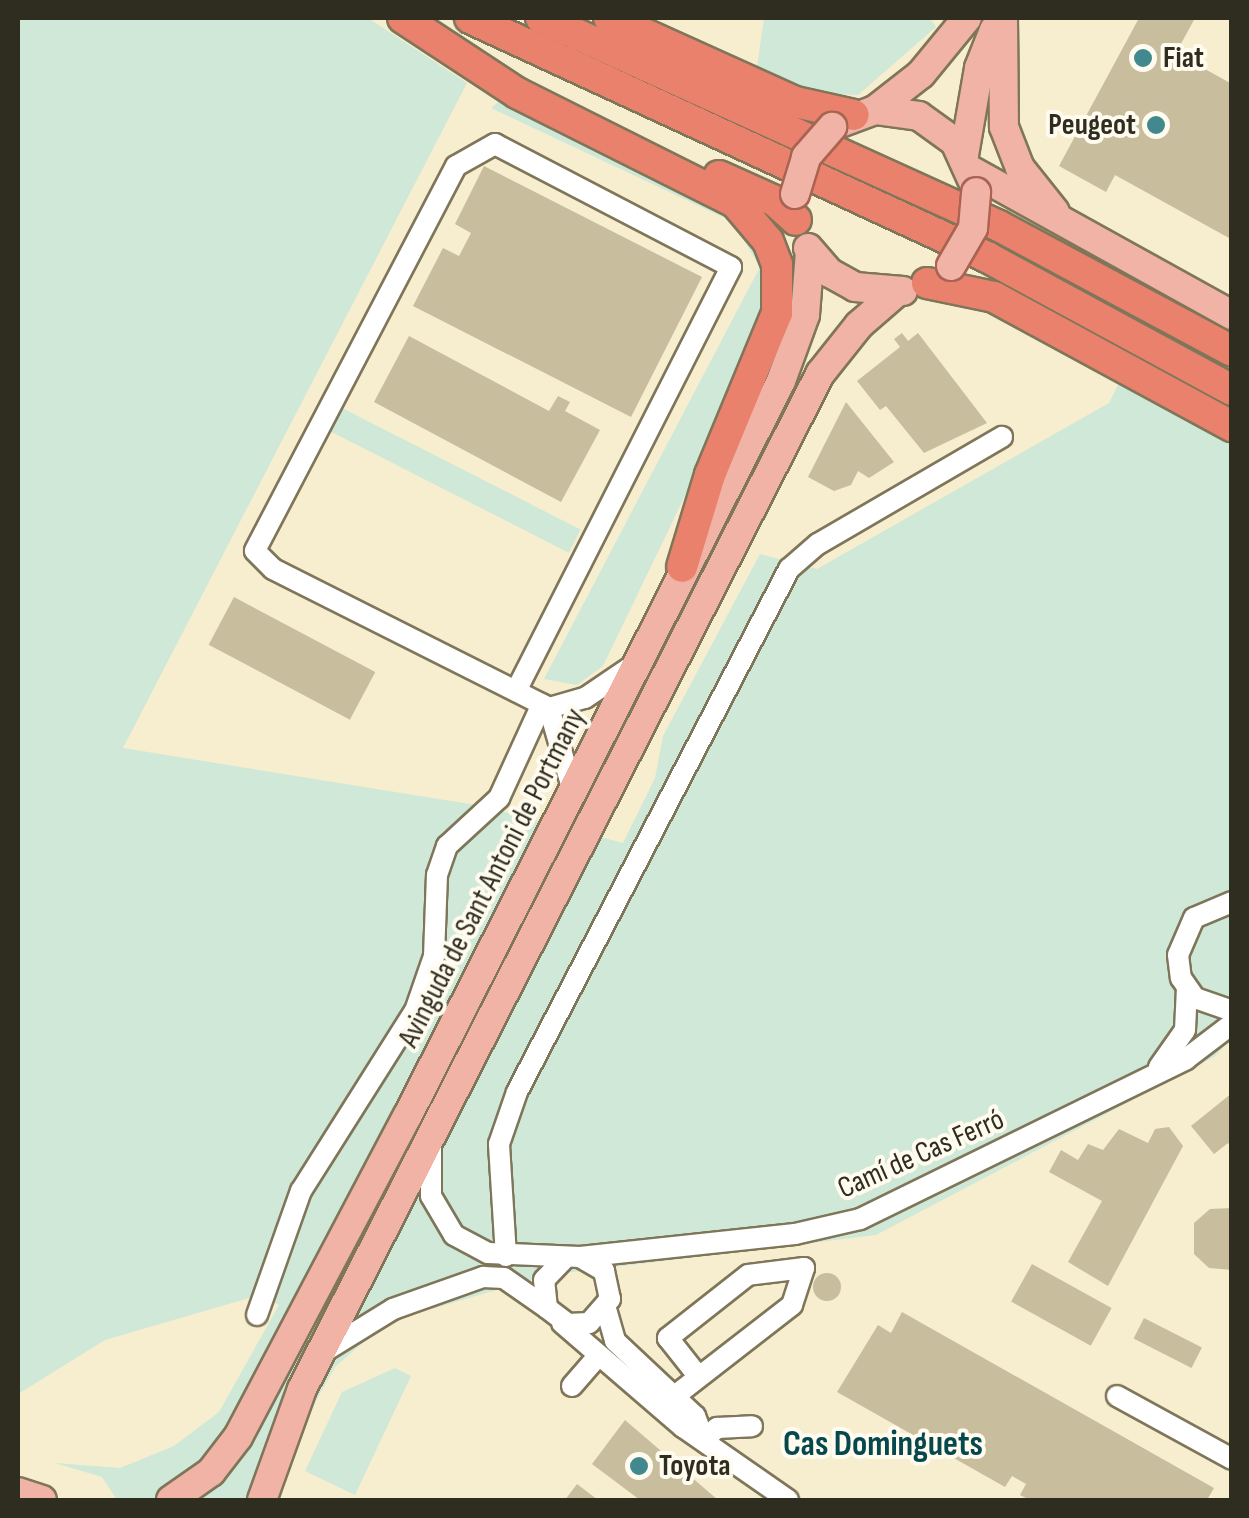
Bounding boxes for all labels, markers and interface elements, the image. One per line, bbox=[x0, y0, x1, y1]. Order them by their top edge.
place label: Fiat bbox=[1163, 40, 1204, 76]
marker: Fiat bbox=[1132, 47, 1154, 69]
place label: Peugeot bbox=[1048, 107, 1136, 143]
marker: Peugeot bbox=[1145, 114, 1167, 136]
street label: Avinguda de Sant Antoni de Portmany bbox=[391, 703, 593, 1053]
street label: Camí de Cas Ferró bbox=[832, 1101, 1010, 1207]
district label: Cas Dominguets bbox=[783, 1424, 983, 1466]
place label: Toyota bbox=[659, 1448, 731, 1484]
marker: Toyota bbox=[628, 1455, 650, 1477]

